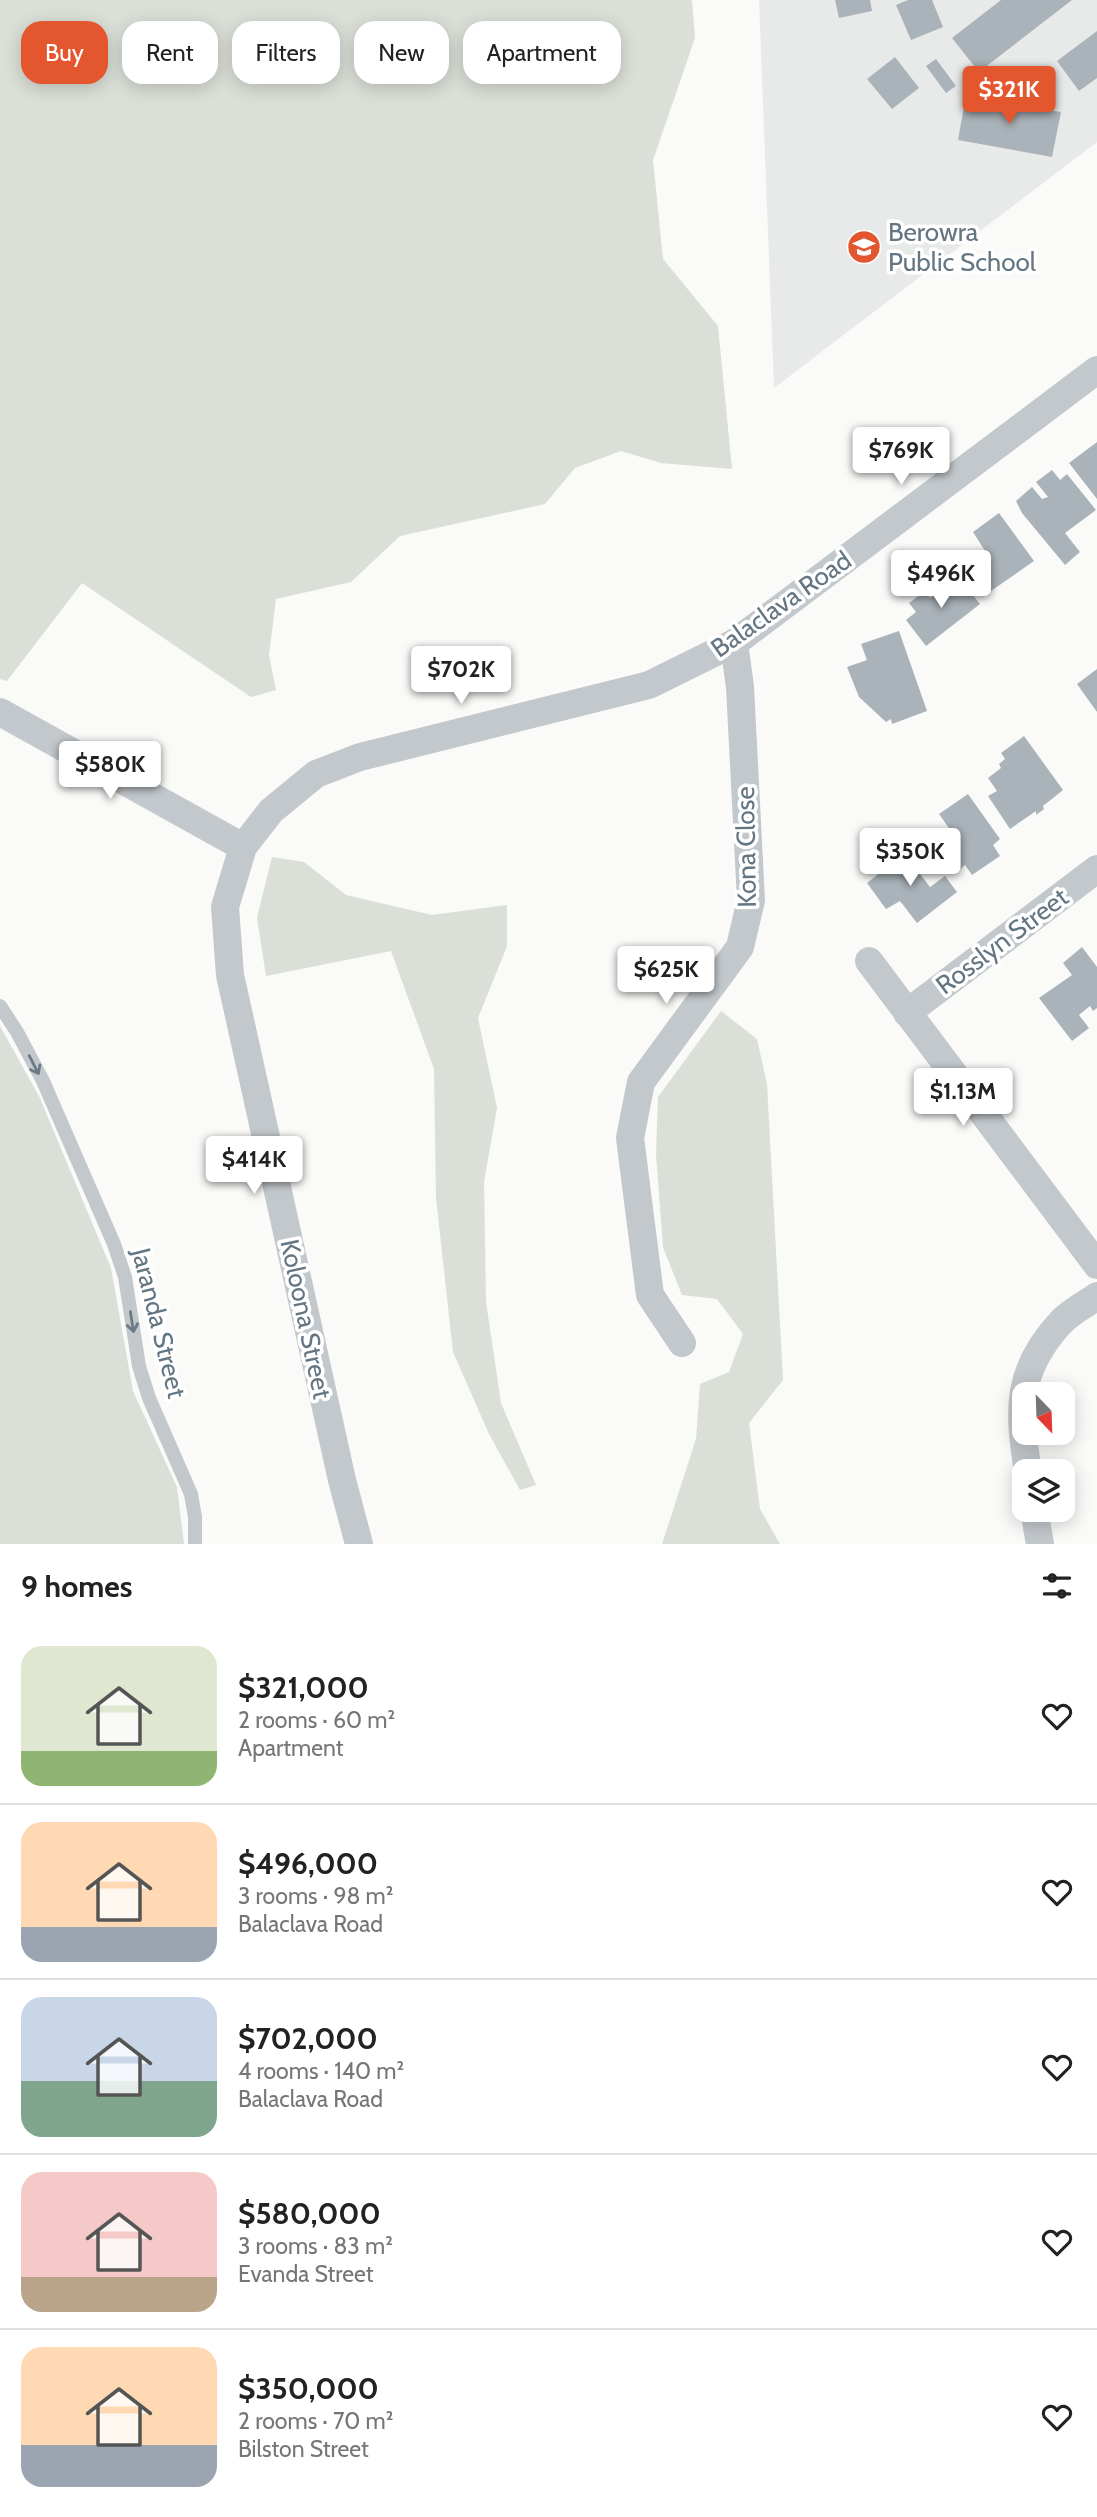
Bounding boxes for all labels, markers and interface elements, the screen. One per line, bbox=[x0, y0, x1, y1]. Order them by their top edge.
chip: Buy bbox=[21, 21, 108, 84]
chip: Rent bbox=[122, 21, 218, 84]
chip: Filters bbox=[232, 21, 340, 84]
chip: New bbox=[354, 21, 449, 84]
chip: Apartment bbox=[463, 21, 621, 84]
pin: $321K bbox=[960, 66, 1058, 126]
text: $321K bbox=[979, 75, 1039, 103]
place label: Berowra Public School bbox=[888, 216, 1036, 278]
school or university icon: Berowra Public School bbox=[845, 228, 883, 266]
pin: $769K bbox=[852, 428, 950, 487]
text: $769K bbox=[869, 436, 933, 464]
street label: Balaclava Road bbox=[705, 544, 857, 664]
pin: $496K bbox=[892, 550, 990, 610]
text: $496K bbox=[907, 559, 975, 587]
pin: $702K bbox=[412, 646, 510, 706]
text: $702K bbox=[427, 655, 495, 683]
pin: $580K bbox=[61, 742, 159, 801]
text: $580K bbox=[75, 750, 145, 778]
street label: Kona Close bbox=[729, 786, 763, 908]
pin: $350K bbox=[861, 828, 959, 888]
text: $350K bbox=[876, 837, 944, 865]
street label: Rosslyn Street bbox=[930, 881, 1075, 1001]
pin: $625K bbox=[617, 946, 715, 1006]
text: $625K bbox=[633, 955, 699, 983]
one-way arrow bbox=[28, 1054, 42, 1075]
pin: $1.13M bbox=[906, 1068, 1020, 1128]
text: $1.13M bbox=[930, 1077, 996, 1105]
pin: $414K bbox=[205, 1136, 303, 1196]
text: $414K bbox=[222, 1145, 286, 1173]
street label: Koloona Street bbox=[273, 1236, 339, 1402]
street label: Jaranda Street bbox=[125, 1244, 193, 1402]
one-way arrow bbox=[126, 1310, 139, 1333]
north arrow bbox=[1012, 1382, 1074, 1446]
map controls bbox=[1012, 1382, 1075, 1522]
button: layers bbox=[1012, 1459, 1075, 1522]
icon: filters bbox=[1038, 1567, 1076, 1605]
text: 9 homes bbox=[21, 1568, 132, 1605]
text: $321,000 bbox=[238, 1669, 369, 1706]
icon: home bbox=[77, 1674, 161, 1758]
icon: heart bbox=[1038, 1697, 1076, 1735]
text: 2 rooms · 60 m² bbox=[238, 1706, 395, 1734]
text: Apartment bbox=[238, 1734, 343, 1762]
text: $496,000 bbox=[238, 1845, 378, 1882]
icon: home bbox=[77, 1850, 161, 1934]
icon: heart bbox=[1038, 1873, 1076, 1911]
text: 3 rooms · 98 m² bbox=[238, 1882, 393, 1910]
text: Balaclava Road bbox=[238, 1910, 383, 1938]
text: $702,000 bbox=[238, 2020, 378, 2057]
icon: home bbox=[77, 2025, 161, 2109]
icon: heart bbox=[1038, 2048, 1076, 2086]
text: 4 rooms · 140 m² bbox=[238, 2057, 404, 2085]
text: Balaclava Road bbox=[238, 2085, 383, 2113]
text: $580,000 bbox=[238, 2195, 381, 2232]
icon: home bbox=[77, 2200, 161, 2284]
icon: heart bbox=[1038, 2223, 1076, 2261]
text: 3 rooms · 83 m² bbox=[238, 2232, 393, 2260]
text: Evanda Street bbox=[238, 2260, 374, 2288]
text: $350,000 bbox=[238, 2370, 379, 2407]
icon: home bbox=[77, 2375, 161, 2459]
icon: heart bbox=[1038, 2398, 1076, 2436]
text: 2 rooms · 70 m² bbox=[238, 2407, 393, 2435]
text: Bilston Street bbox=[238, 2435, 369, 2463]

